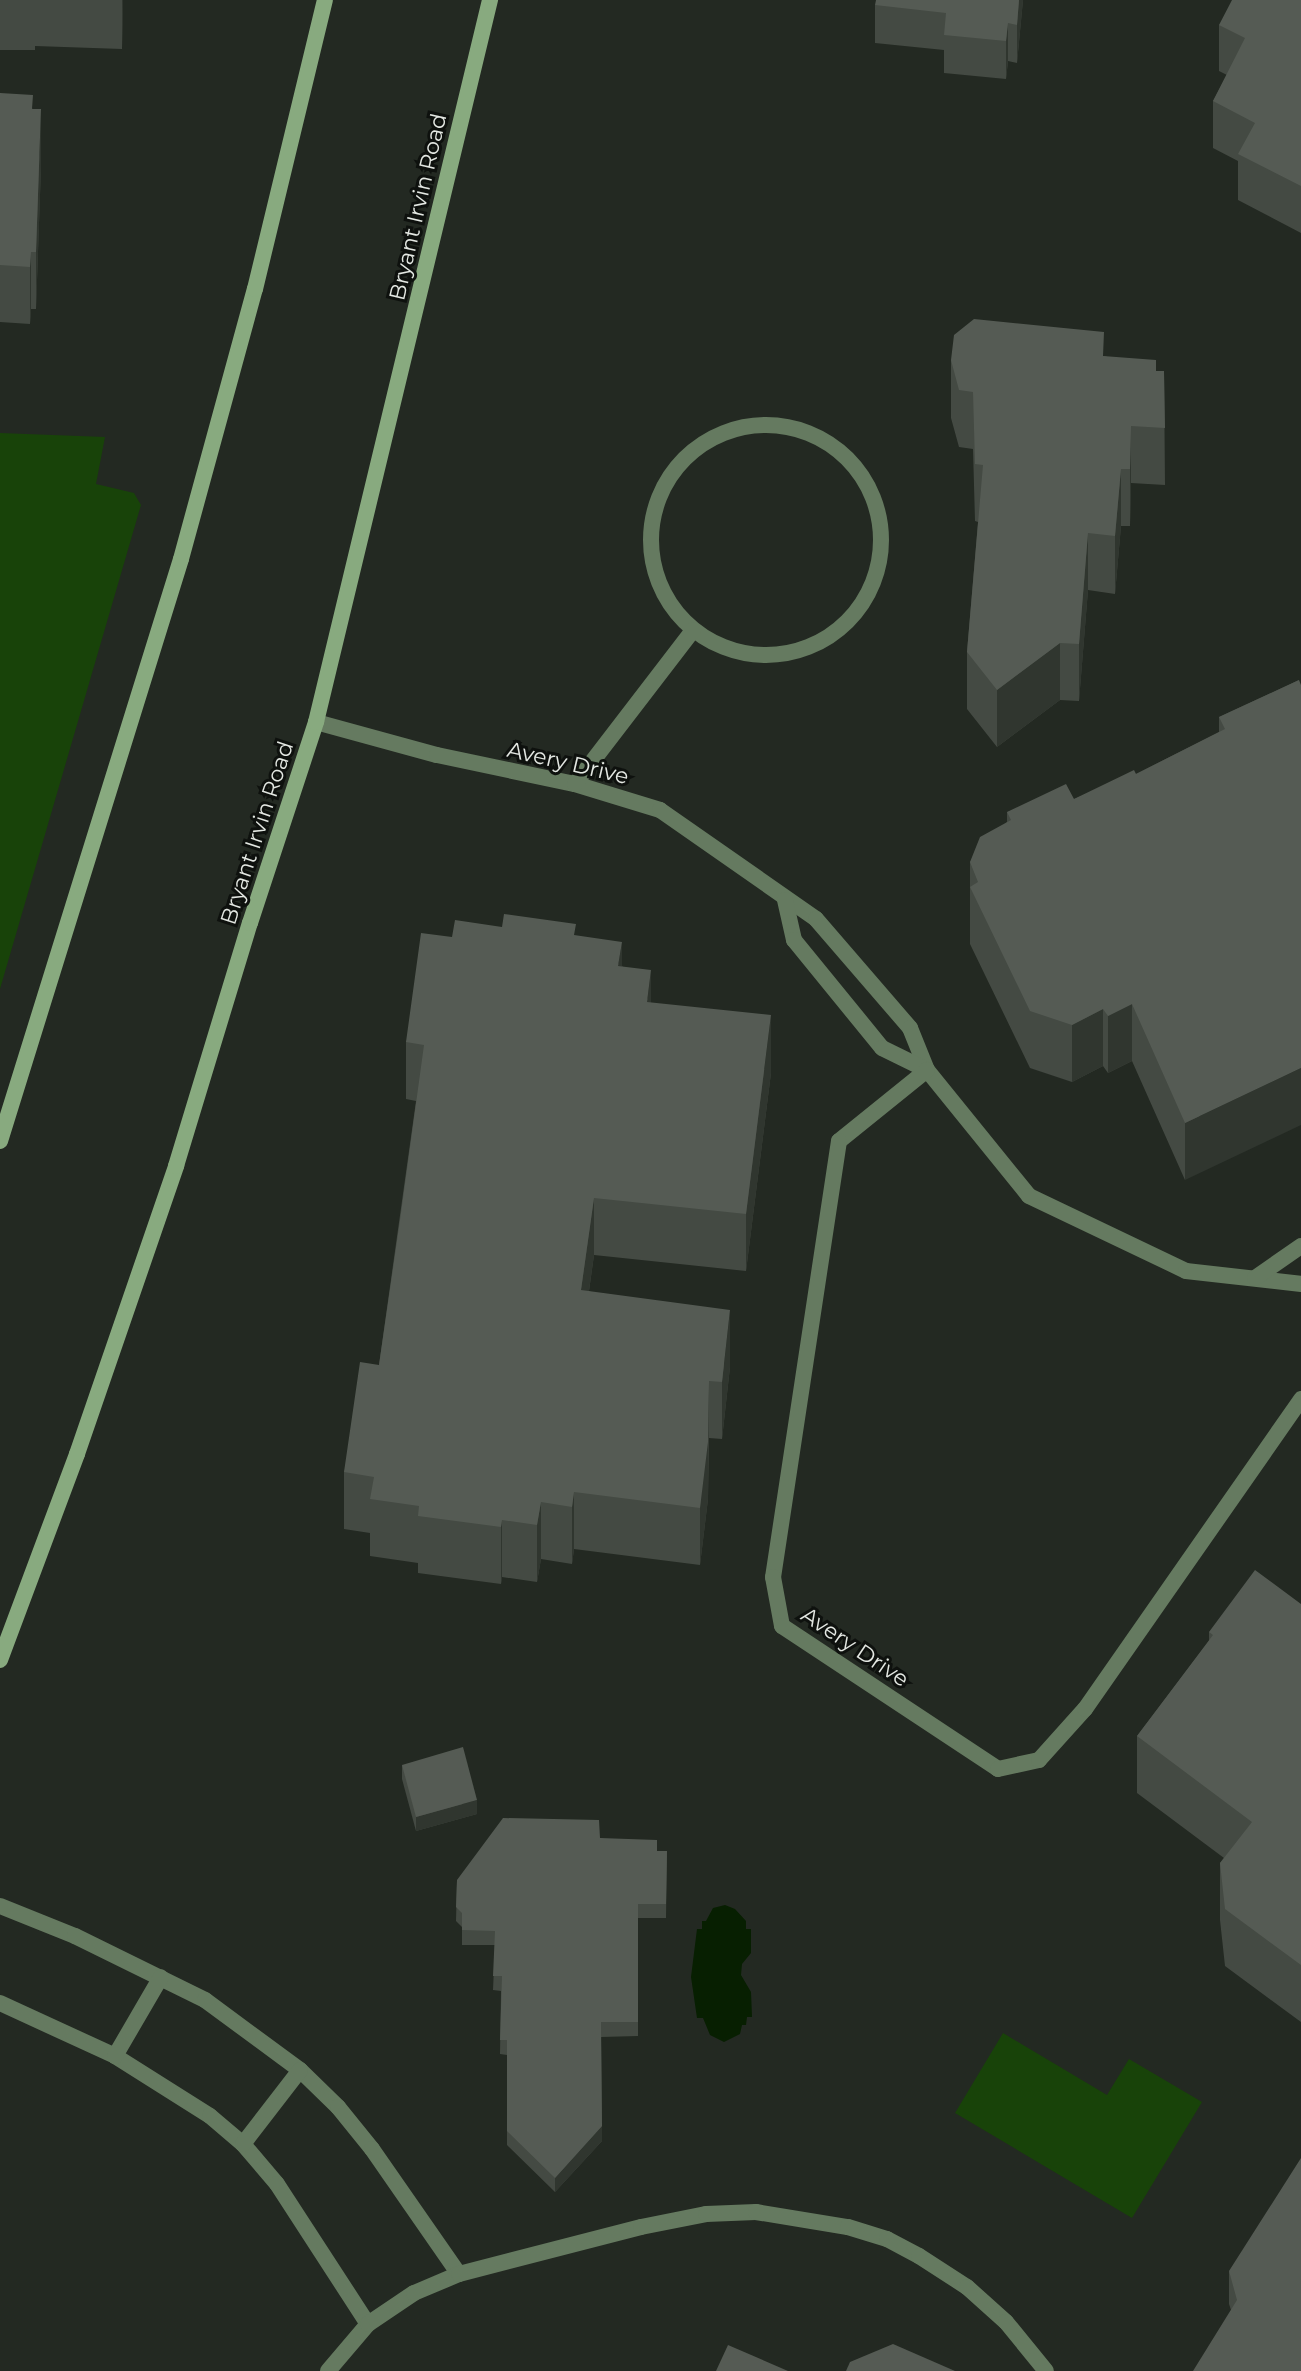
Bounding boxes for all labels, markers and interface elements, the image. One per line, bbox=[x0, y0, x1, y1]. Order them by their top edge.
street label: Bryant Irvin Road bbox=[384, 111, 452, 303]
street label: Avery Drive bbox=[505, 736, 631, 790]
street label: Bryant Irvin Road bbox=[215, 738, 299, 928]
street label: Avery Drive bbox=[796, 1601, 914, 1693]

